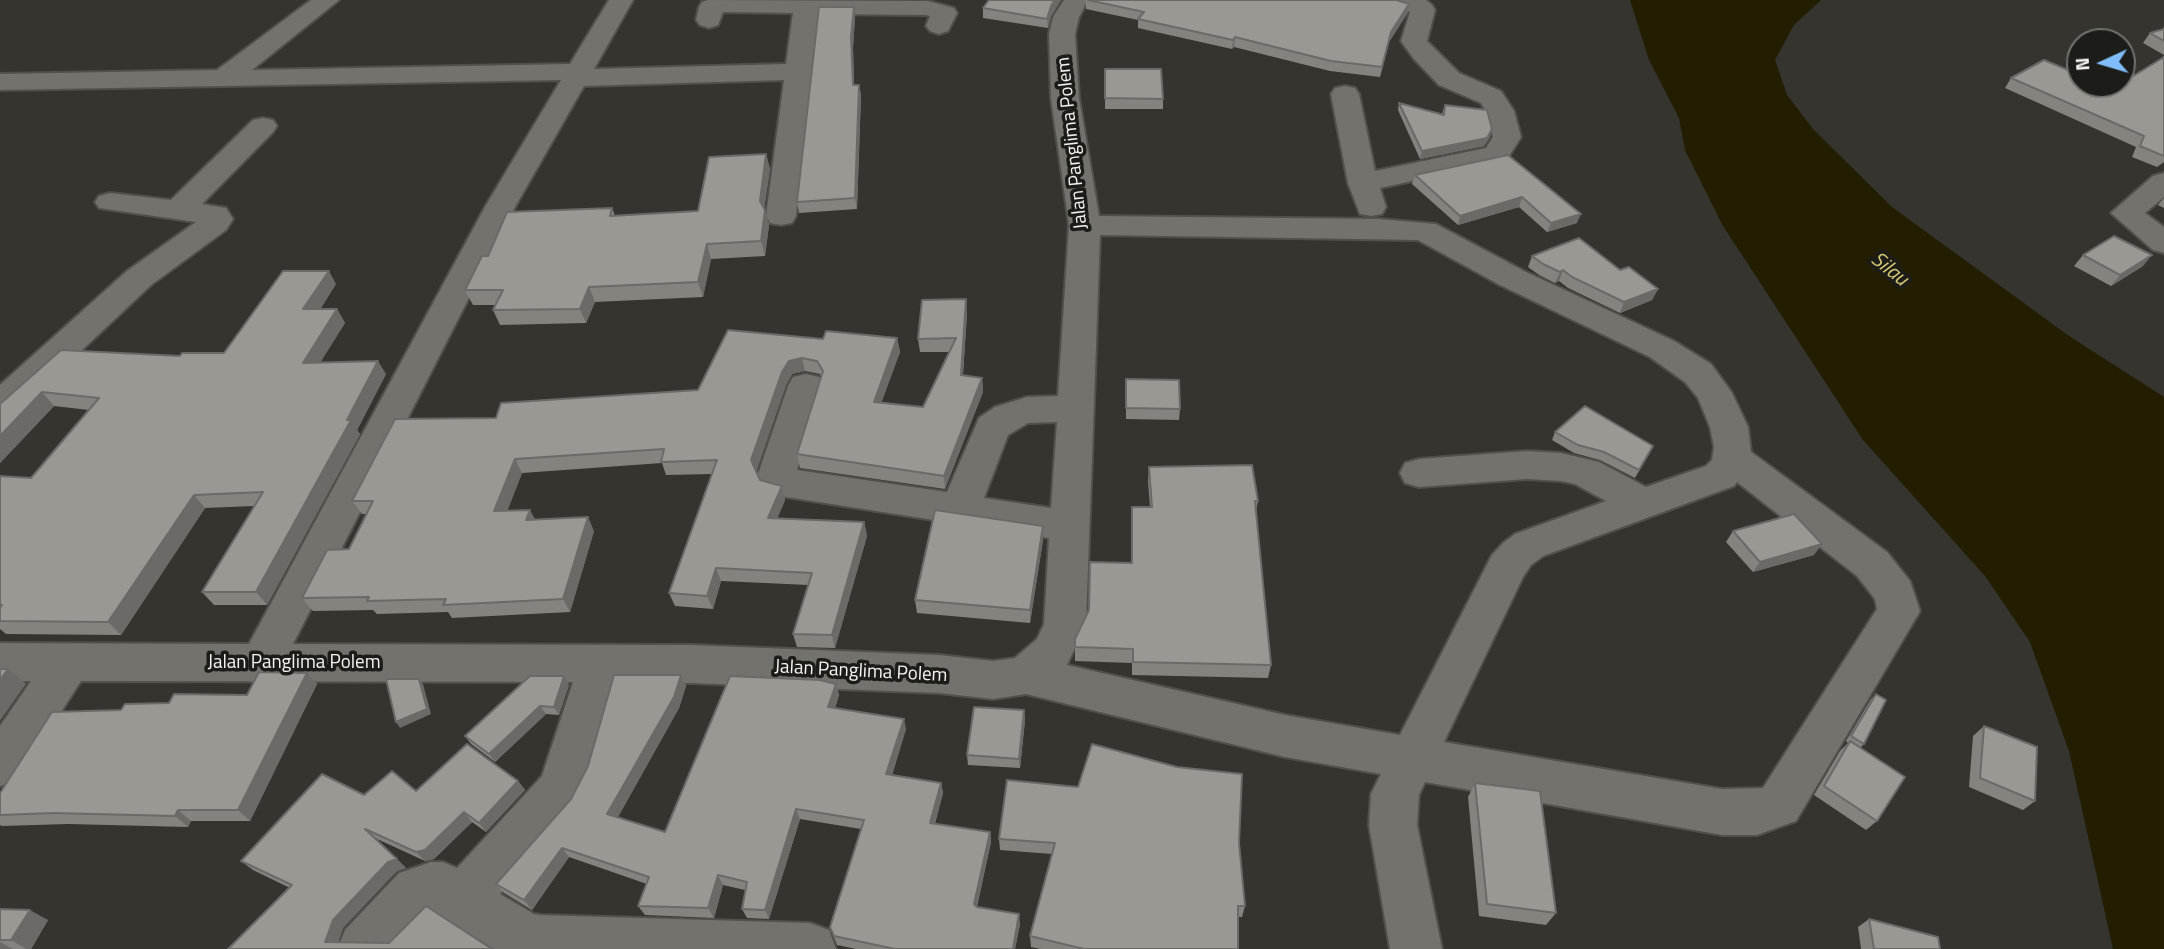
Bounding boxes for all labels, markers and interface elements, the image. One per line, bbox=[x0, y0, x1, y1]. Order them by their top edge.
north arrow bbox=[2066, 28, 2136, 98]
street label: Jalan Panglima Polem bbox=[1053, 56, 1093, 230]
text: N bbox=[2067, 57, 2096, 72]
water label: Silau bbox=[1865, 248, 1913, 292]
street label: Jalan Panglima Polem bbox=[207, 652, 381, 674]
street label: Jalan Panglima Polem bbox=[774, 656, 948, 688]

